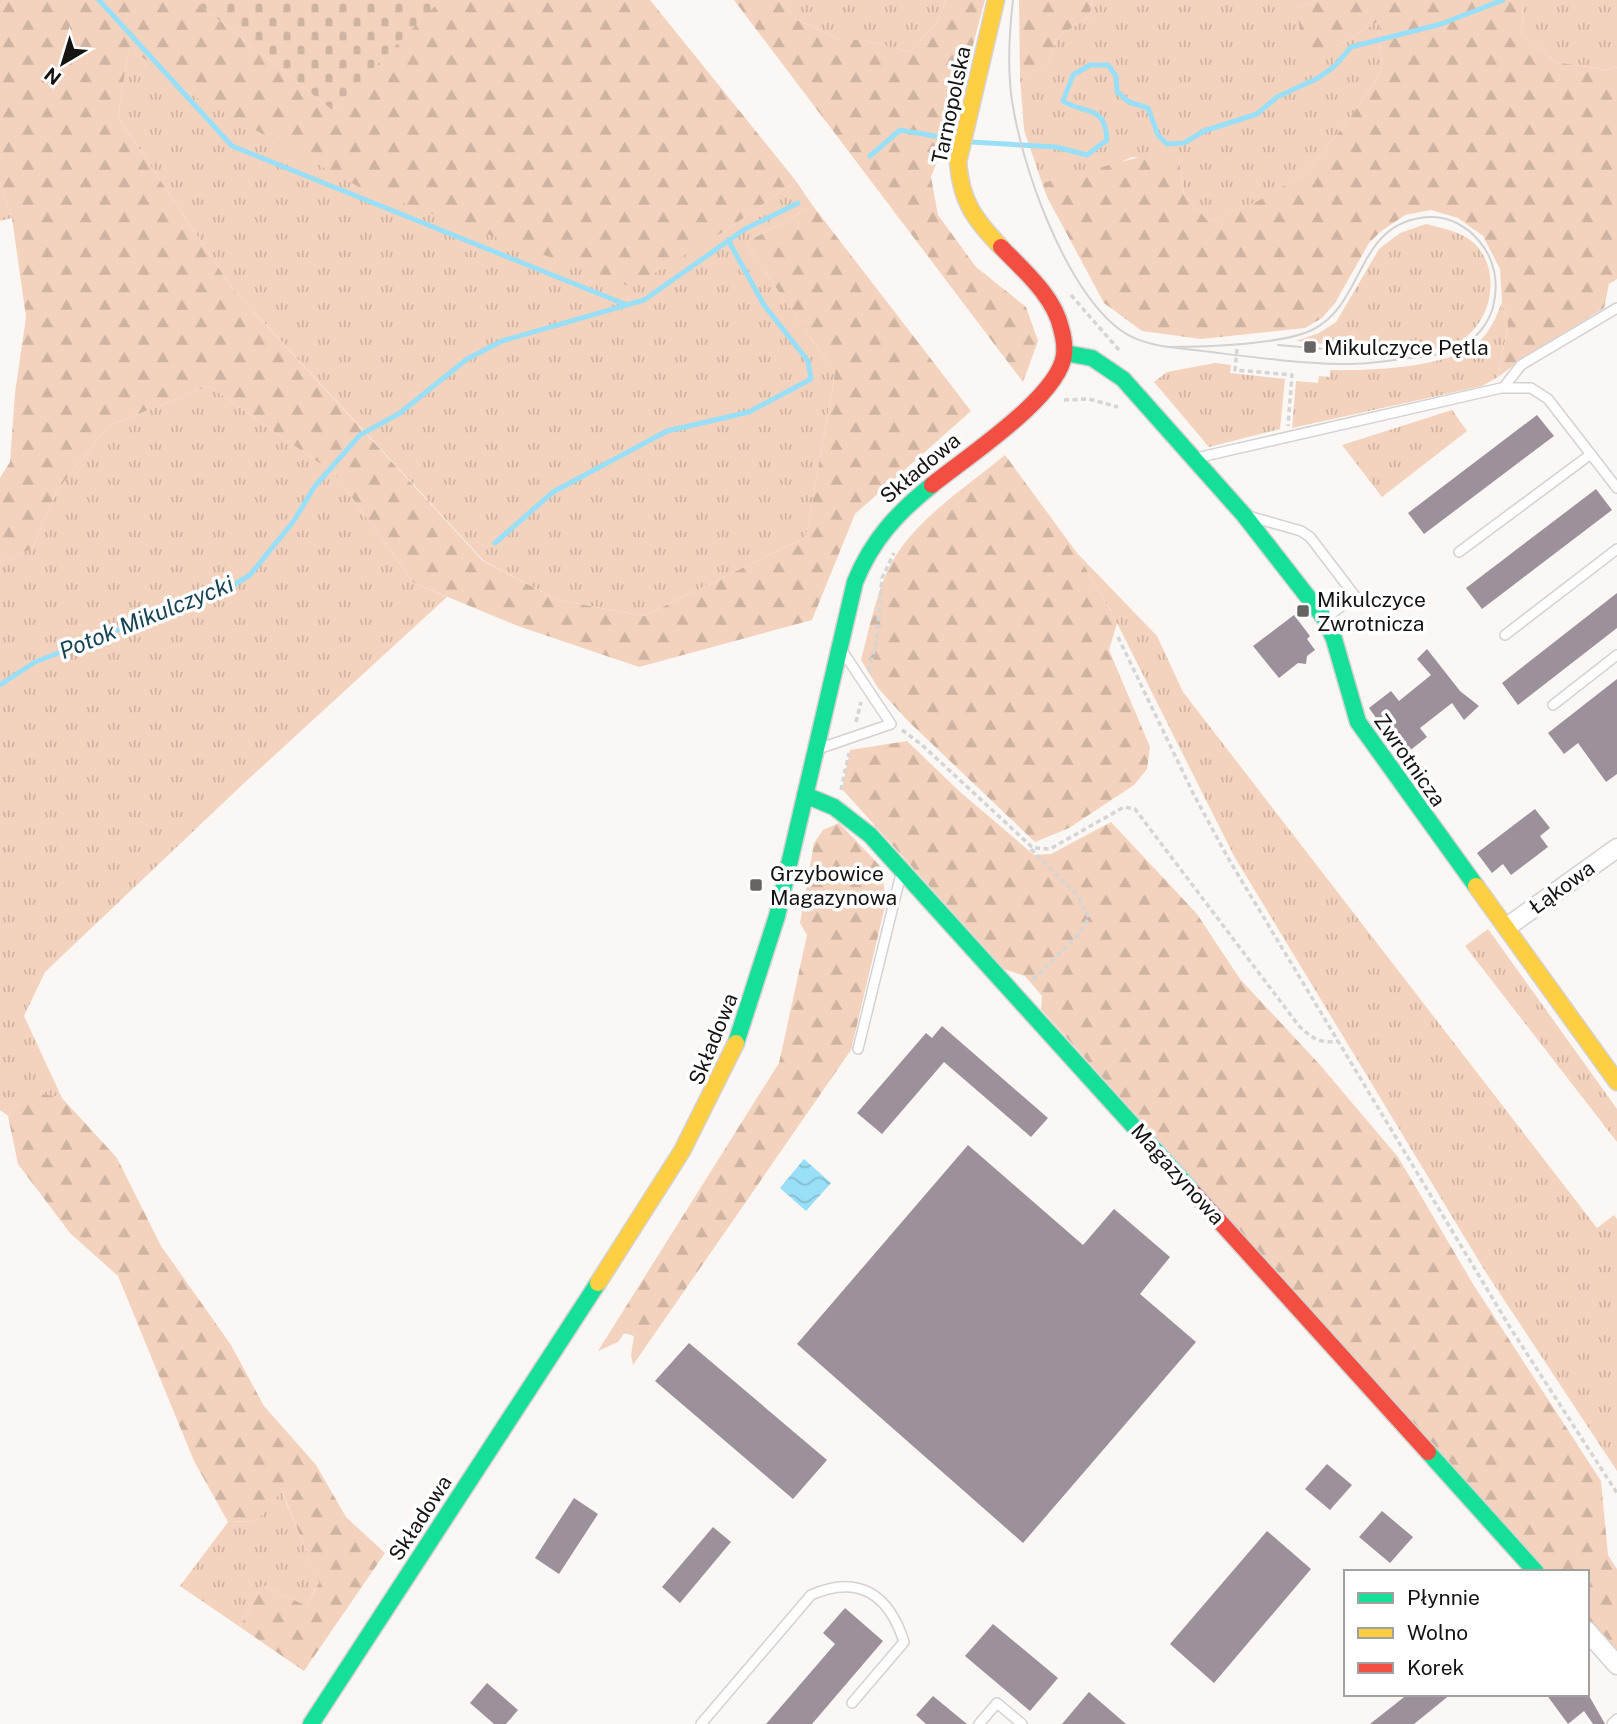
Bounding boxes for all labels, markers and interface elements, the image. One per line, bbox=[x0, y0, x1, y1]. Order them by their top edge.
north arrow bbox=[28, 28, 98, 98]
street label: Tarnopolska bbox=[926, 44, 976, 166]
text: N bbox=[40, 63, 65, 90]
place label: Mikulczyce Pętla bbox=[1324, 335, 1489, 360]
marker: Mikulczyce Pętla bbox=[1302, 339, 1318, 355]
street label: Składowa bbox=[875, 427, 965, 509]
water label: Potok Mikulczycki bbox=[55, 570, 237, 664]
place label: Mikulczyce Zwrotnicza bbox=[1317, 587, 1426, 636]
marker: Mikulczyce Zwrotnicza bbox=[1295, 603, 1311, 619]
street label: Zwrotnicza bbox=[1369, 709, 1451, 811]
street label: Łąkowa bbox=[1525, 855, 1599, 919]
place label: Grzybowice Magazynowa bbox=[770, 861, 897, 910]
marker: Grzybowice Magazynowa bbox=[748, 877, 764, 893]
street label: Składowa bbox=[683, 990, 743, 1088]
street label: Magazynowa bbox=[1126, 1118, 1230, 1230]
street label: Składowa bbox=[383, 1471, 457, 1565]
legend bbox=[1344, 1570, 1589, 1696]
text: Płynnie bbox=[1407, 1585, 1480, 1610]
text: Wolno bbox=[1407, 1620, 1468, 1645]
text: Korek bbox=[1407, 1655, 1465, 1680]

